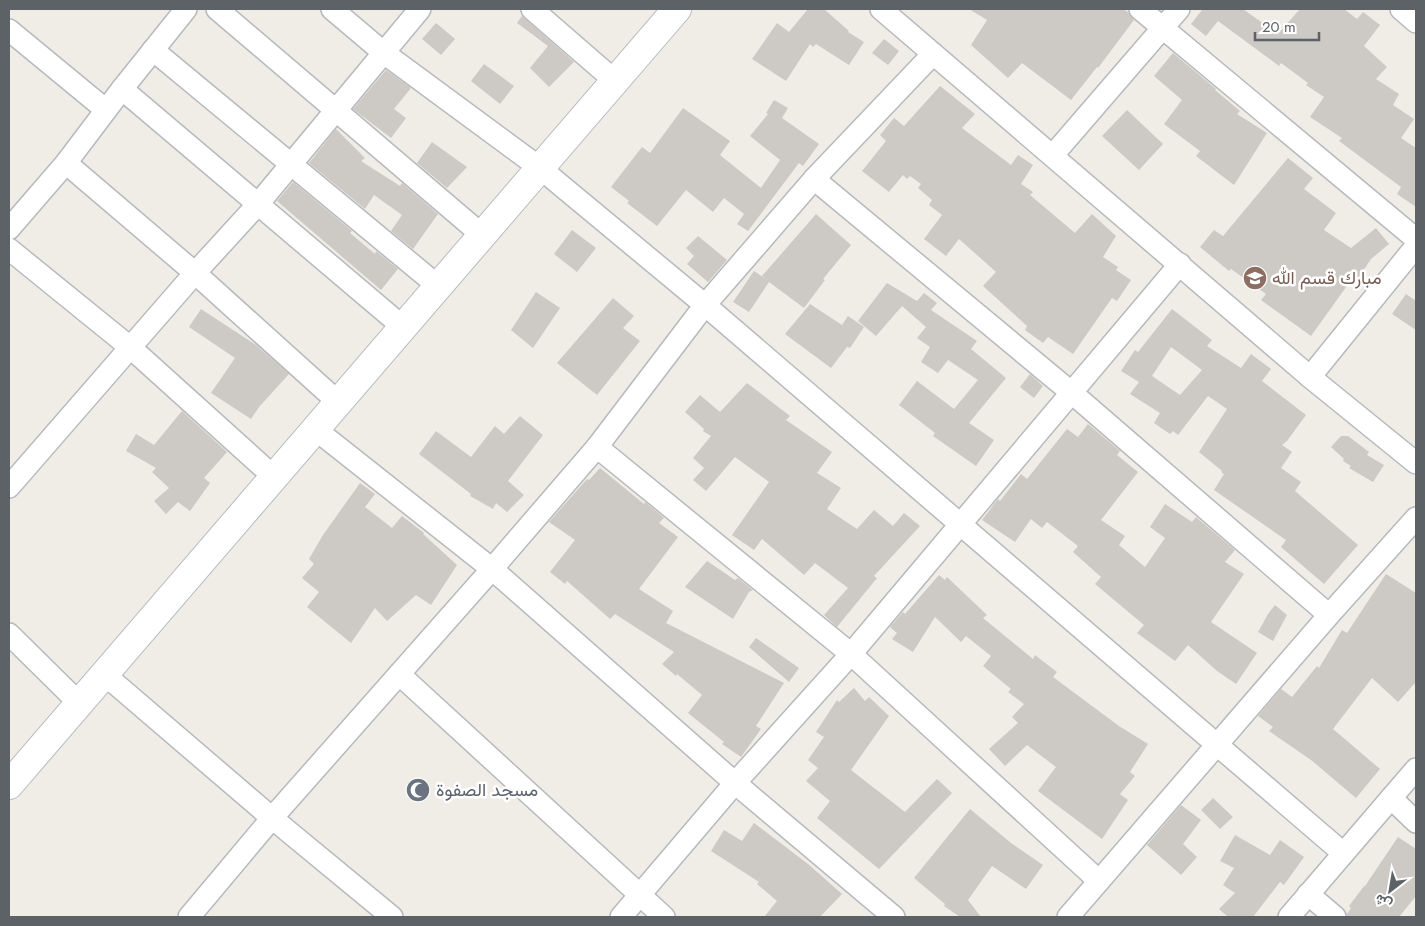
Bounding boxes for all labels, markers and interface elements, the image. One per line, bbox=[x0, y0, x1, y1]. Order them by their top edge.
scale bar bbox=[1255, 10, 1319, 42]
text: 20 m bbox=[1262, 16, 1296, 38]
school or university icon: مبارك قسم الله bbox=[1242, 265, 1268, 291]
place label: مبارك قسم الله bbox=[1272, 265, 1382, 291]
mosque icon: مسجد الصفوة bbox=[405, 777, 431, 803]
place label: مسجد الصفوة bbox=[436, 777, 538, 803]
north arrow bbox=[1365, 866, 1415, 916]
text: ش bbox=[1371, 889, 1396, 915]

